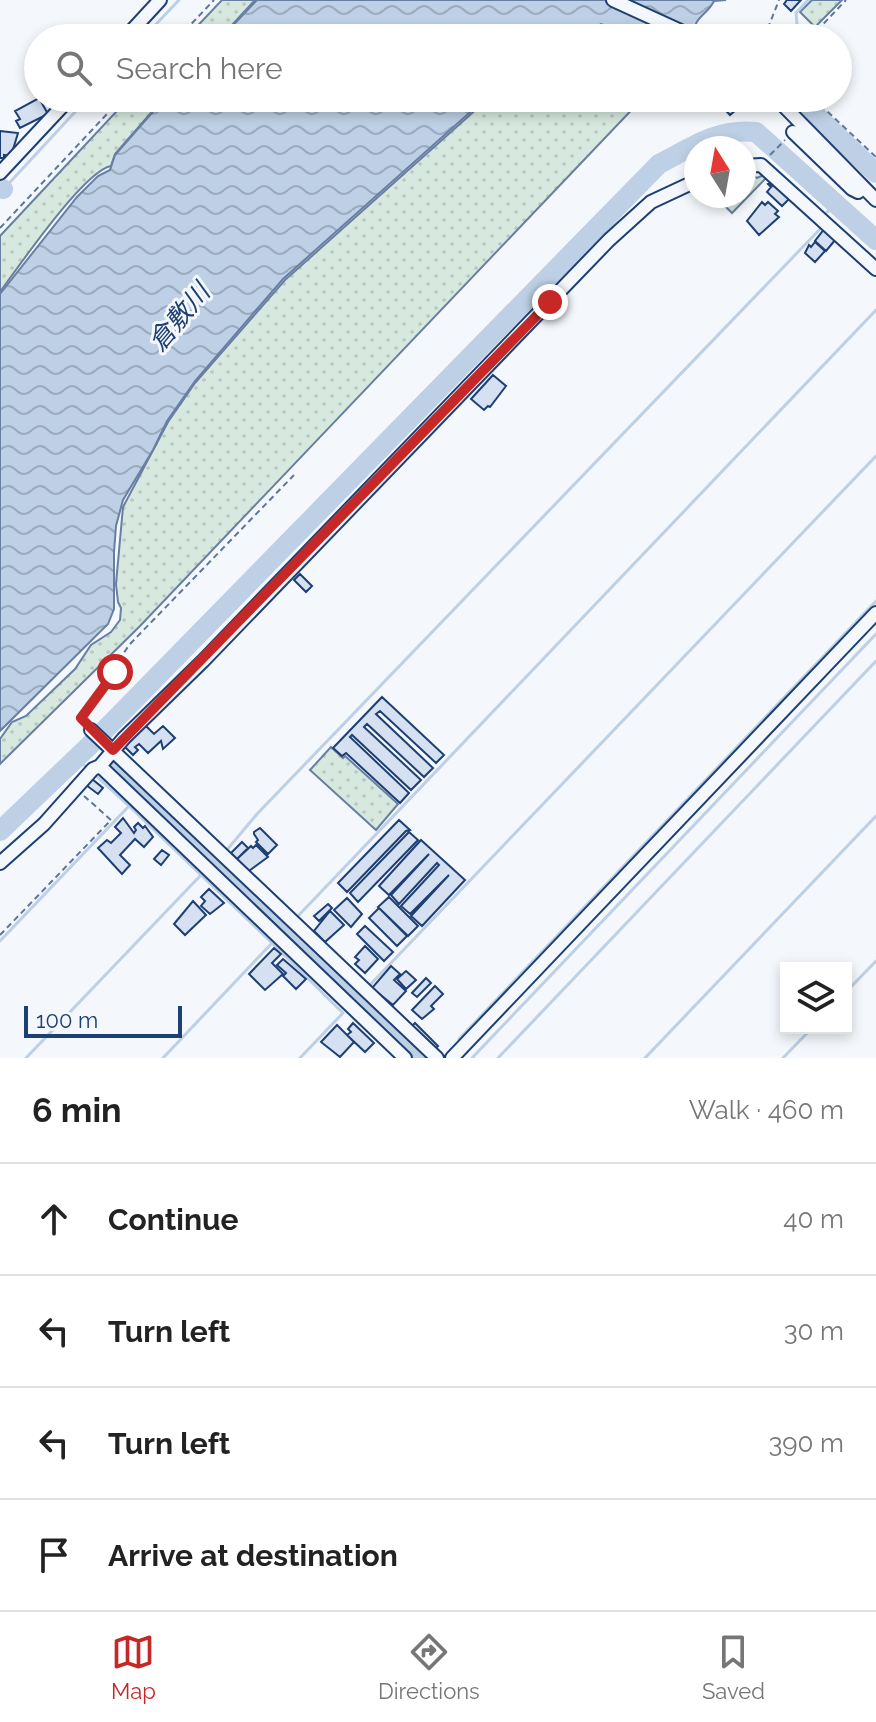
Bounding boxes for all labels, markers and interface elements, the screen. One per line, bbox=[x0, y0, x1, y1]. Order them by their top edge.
search box bbox=[24, 24, 852, 112]
icon: search bbox=[52, 46, 96, 90]
text: Search here bbox=[116, 51, 283, 86]
north arrow bbox=[684, 136, 756, 208]
water label: 倉敷川 bbox=[142, 275, 217, 357]
route end bbox=[532, 284, 568, 320]
route start bbox=[97, 654, 133, 690]
map controls bbox=[780, 962, 852, 1034]
button: layers bbox=[780, 962, 852, 1034]
scale bar bbox=[24, 1002, 182, 1038]
text: 100 m bbox=[36, 1007, 98, 1033]
text: 6 min bbox=[32, 1090, 122, 1130]
text: Walk · 460 m bbox=[689, 1095, 844, 1125]
icon: ahead bbox=[32, 1197, 76, 1241]
text: Continue bbox=[108, 1202, 239, 1237]
text: 40 m bbox=[783, 1204, 844, 1234]
icon: left bbox=[32, 1309, 76, 1353]
text: Turn left bbox=[108, 1314, 230, 1349]
text: 30 m bbox=[784, 1316, 844, 1346]
icon: left bbox=[32, 1421, 76, 1465]
text: Turn left bbox=[108, 1426, 230, 1461]
text: 390 m bbox=[768, 1428, 844, 1458]
icon: arrive bbox=[32, 1533, 76, 1577]
text: Arrive at destination bbox=[108, 1538, 398, 1573]
tab: Map bbox=[111, 1630, 156, 1704]
tab: Directions bbox=[378, 1630, 480, 1704]
tab: Saved bbox=[702, 1630, 765, 1704]

